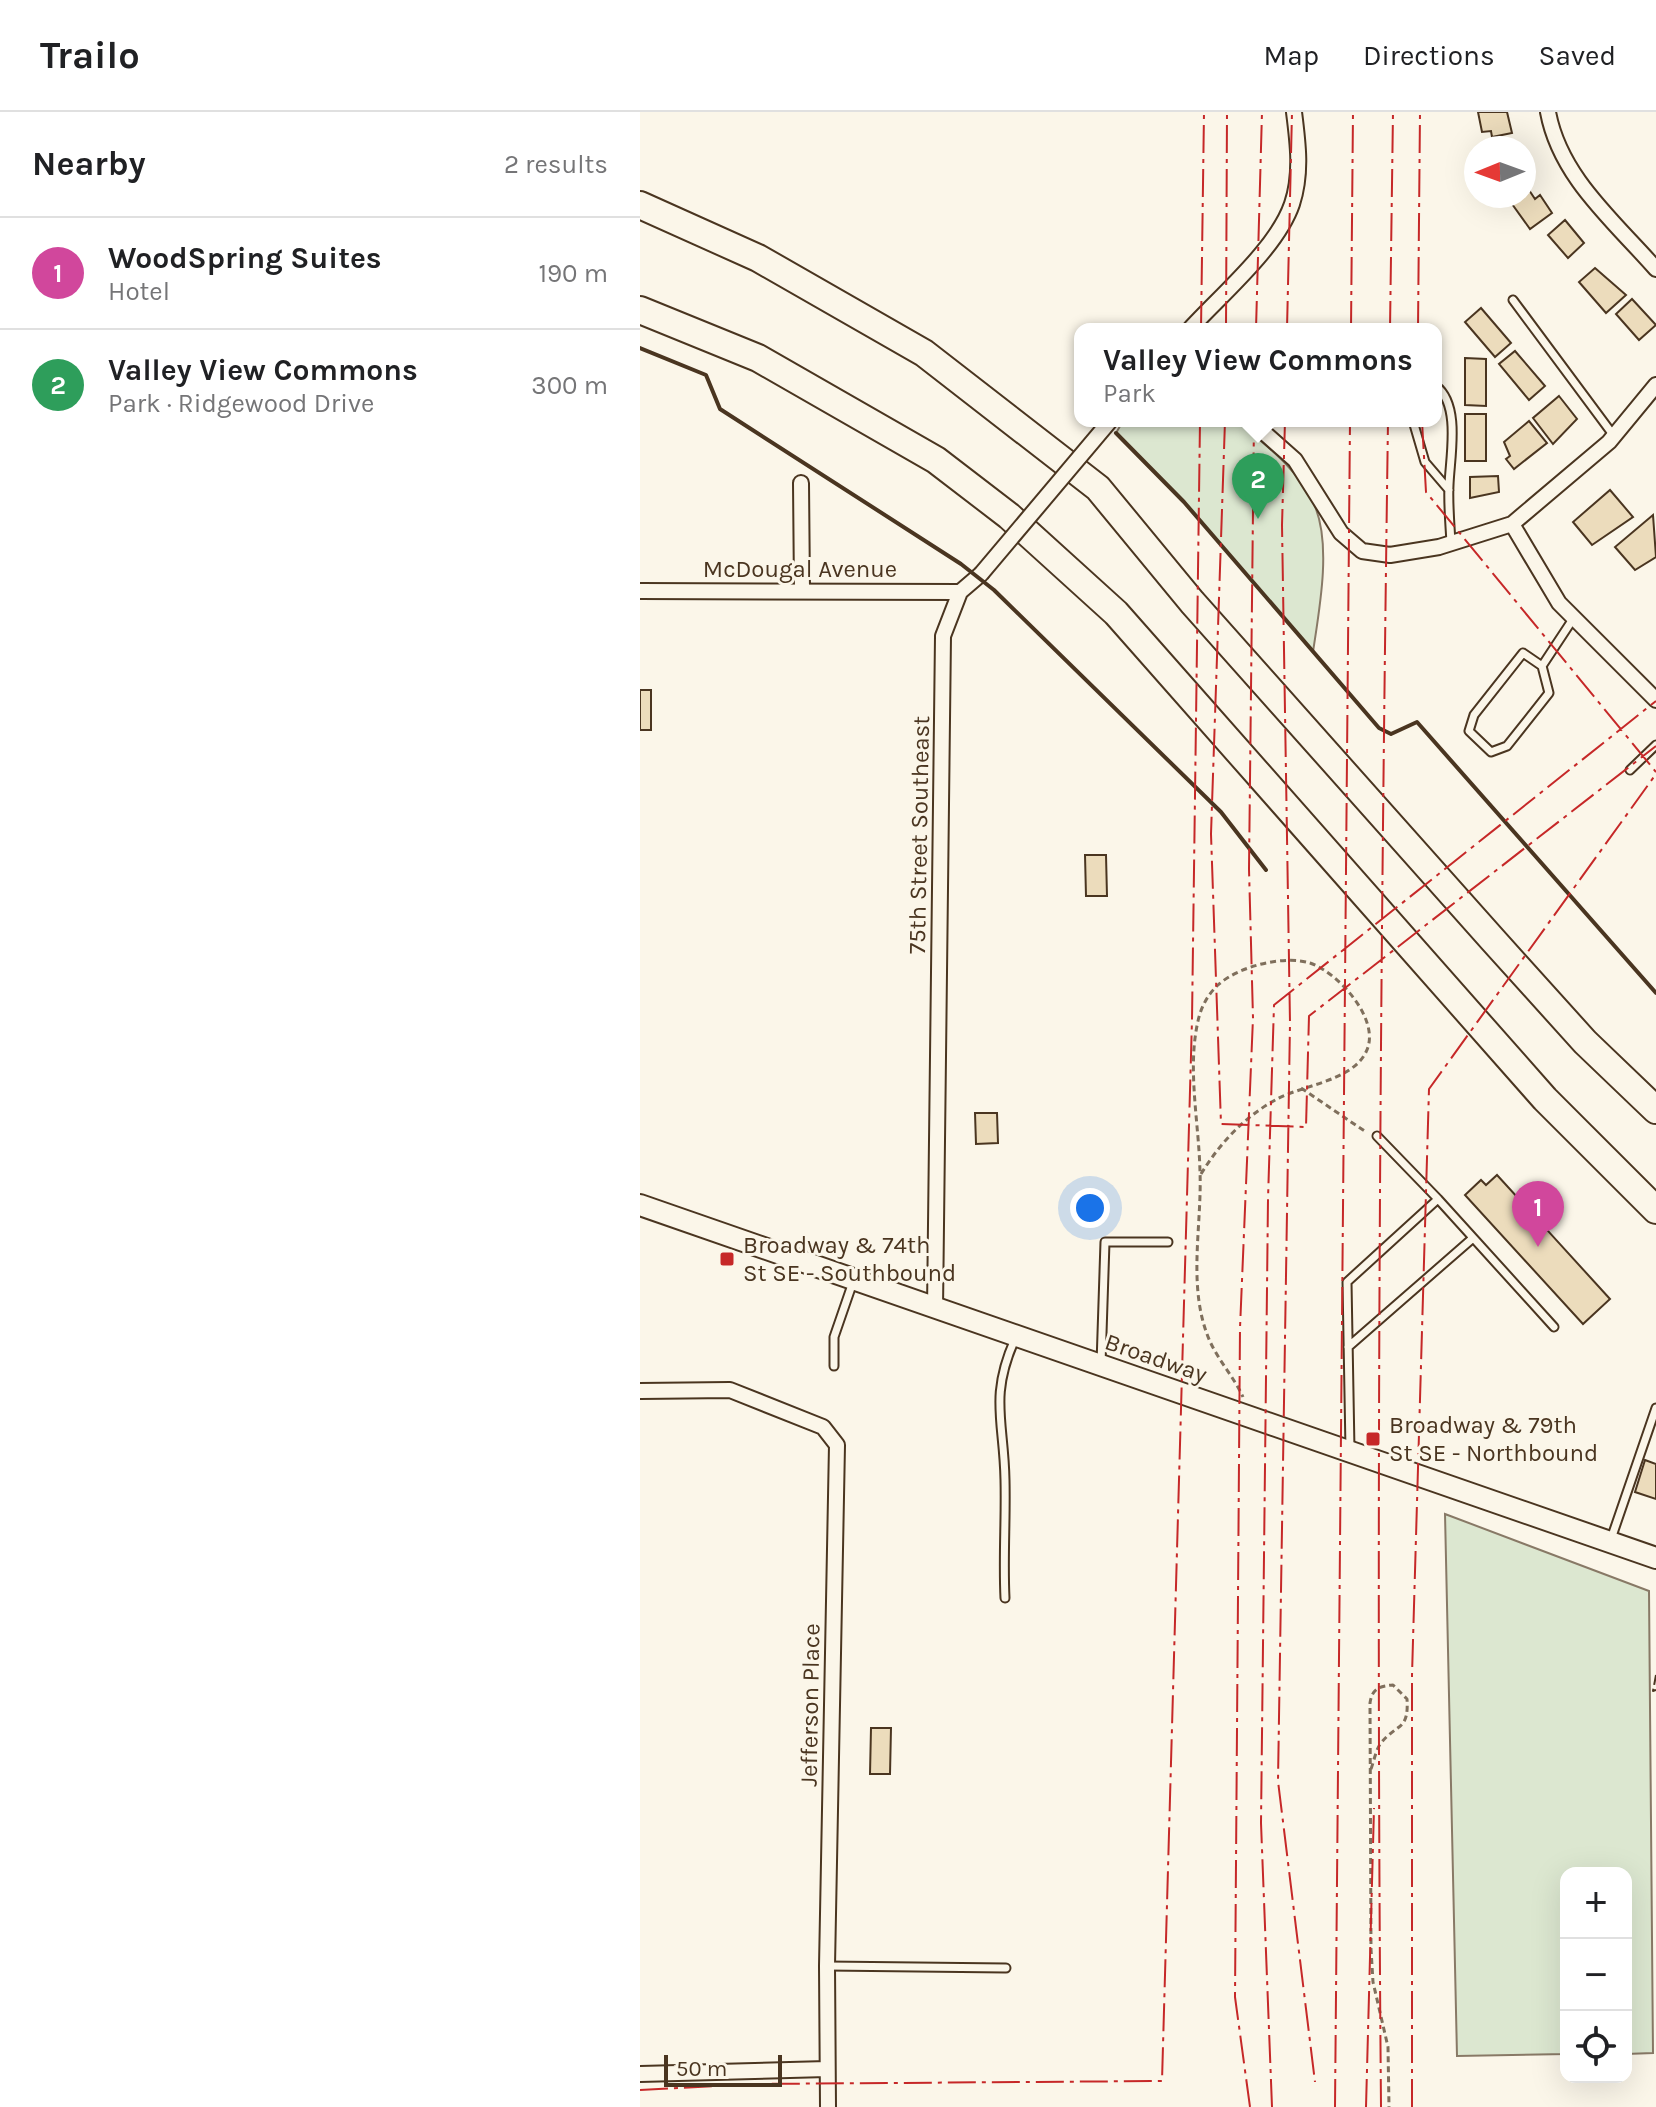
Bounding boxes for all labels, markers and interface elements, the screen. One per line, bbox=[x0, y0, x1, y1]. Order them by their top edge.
text: Trailo bbox=[40, 33, 140, 78]
text: Map bbox=[1264, 39, 1319, 72]
text: Directions bbox=[1363, 39, 1495, 72]
text: Saved bbox=[1539, 39, 1616, 72]
north arrow bbox=[1464, 136, 1536, 208]
text: Nearby bbox=[32, 144, 146, 184]
text: 2 results bbox=[504, 149, 608, 180]
text: WoodSpring Suites bbox=[108, 240, 382, 276]
text: 1 bbox=[53, 258, 63, 289]
text: 190 m bbox=[538, 258, 608, 289]
text: Hotel bbox=[108, 276, 170, 307]
popup bbox=[1074, 323, 1442, 427]
text: Valley View Commons bbox=[1103, 342, 1413, 378]
text: Valley View Commons bbox=[108, 352, 418, 388]
text: 2 bbox=[50, 370, 66, 401]
text: 300 m bbox=[531, 370, 608, 401]
text: Park bbox=[1103, 378, 1156, 409]
text: Park · Ridgewood Drive bbox=[108, 388, 374, 419]
pin: 2 bbox=[1232, 453, 1284, 519]
street label: McDougal Avenue bbox=[703, 555, 897, 583]
street label: 75th Street Southeast bbox=[903, 716, 935, 954]
pin: 1 bbox=[1512, 1181, 1564, 1247]
your location bbox=[1070, 1188, 1110, 1228]
place label: Broadway & 74th St SE - Southbound bbox=[743, 1231, 956, 1287]
marker: Broadway & 74th St SE - Southbound bbox=[718, 1250, 736, 1268]
street label: Broadway bbox=[1101, 1328, 1211, 1388]
place label: Broadway & 79th St SE - Northbound bbox=[1389, 1411, 1598, 1467]
marker: Broadway & 79th St SE - Northbound bbox=[1364, 1430, 1382, 1448]
street label: Jefferson Place bbox=[795, 1623, 825, 1787]
map controls bbox=[1560, 1867, 1632, 2083]
button: + bbox=[1560, 1867, 1632, 1939]
button: − bbox=[1560, 1939, 1632, 2011]
button: locate bbox=[1560, 2011, 1632, 2083]
scale bar bbox=[664, 2051, 782, 2087]
text: 50 m bbox=[676, 2056, 727, 2082]

